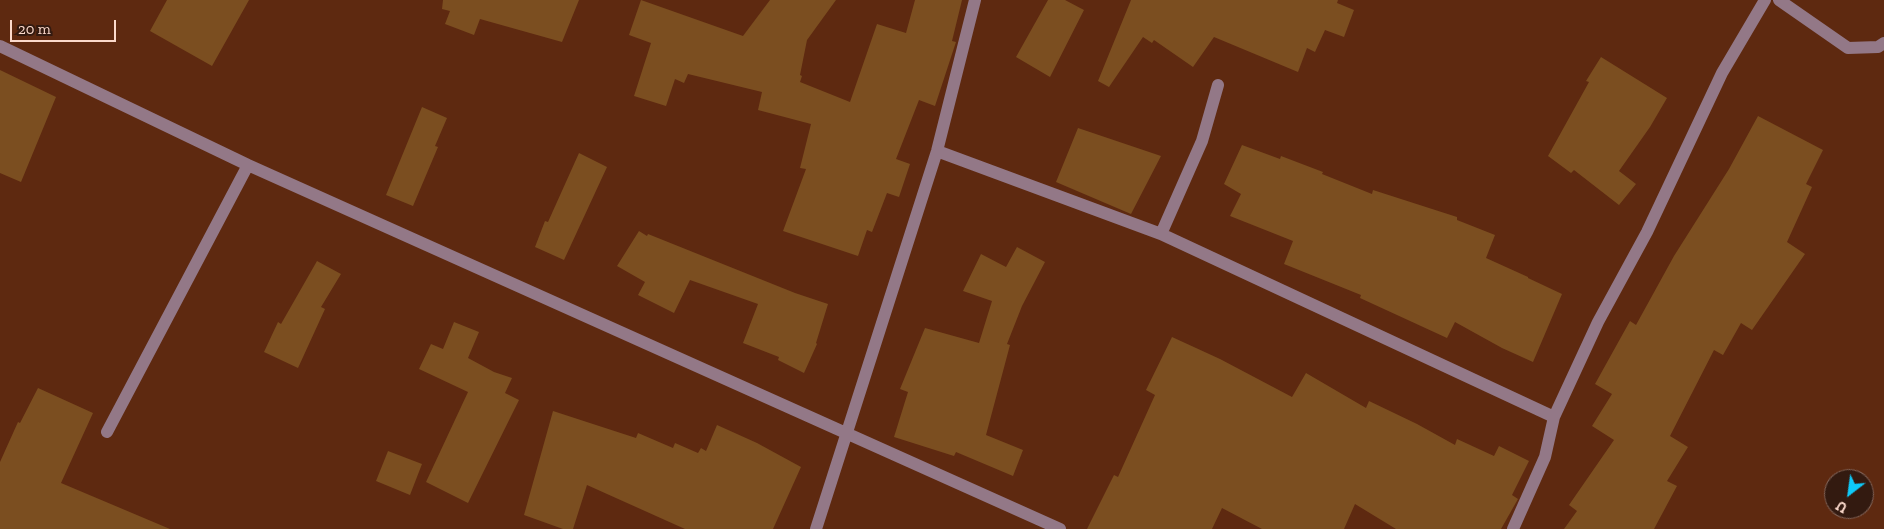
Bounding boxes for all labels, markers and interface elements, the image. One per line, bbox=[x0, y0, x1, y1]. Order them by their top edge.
scale bar bbox=[12, 10, 119, 42]
text: 20 m bbox=[18, 20, 51, 38]
north arrow bbox=[1824, 469, 1874, 519]
text: U bbox=[1833, 497, 1850, 516]

